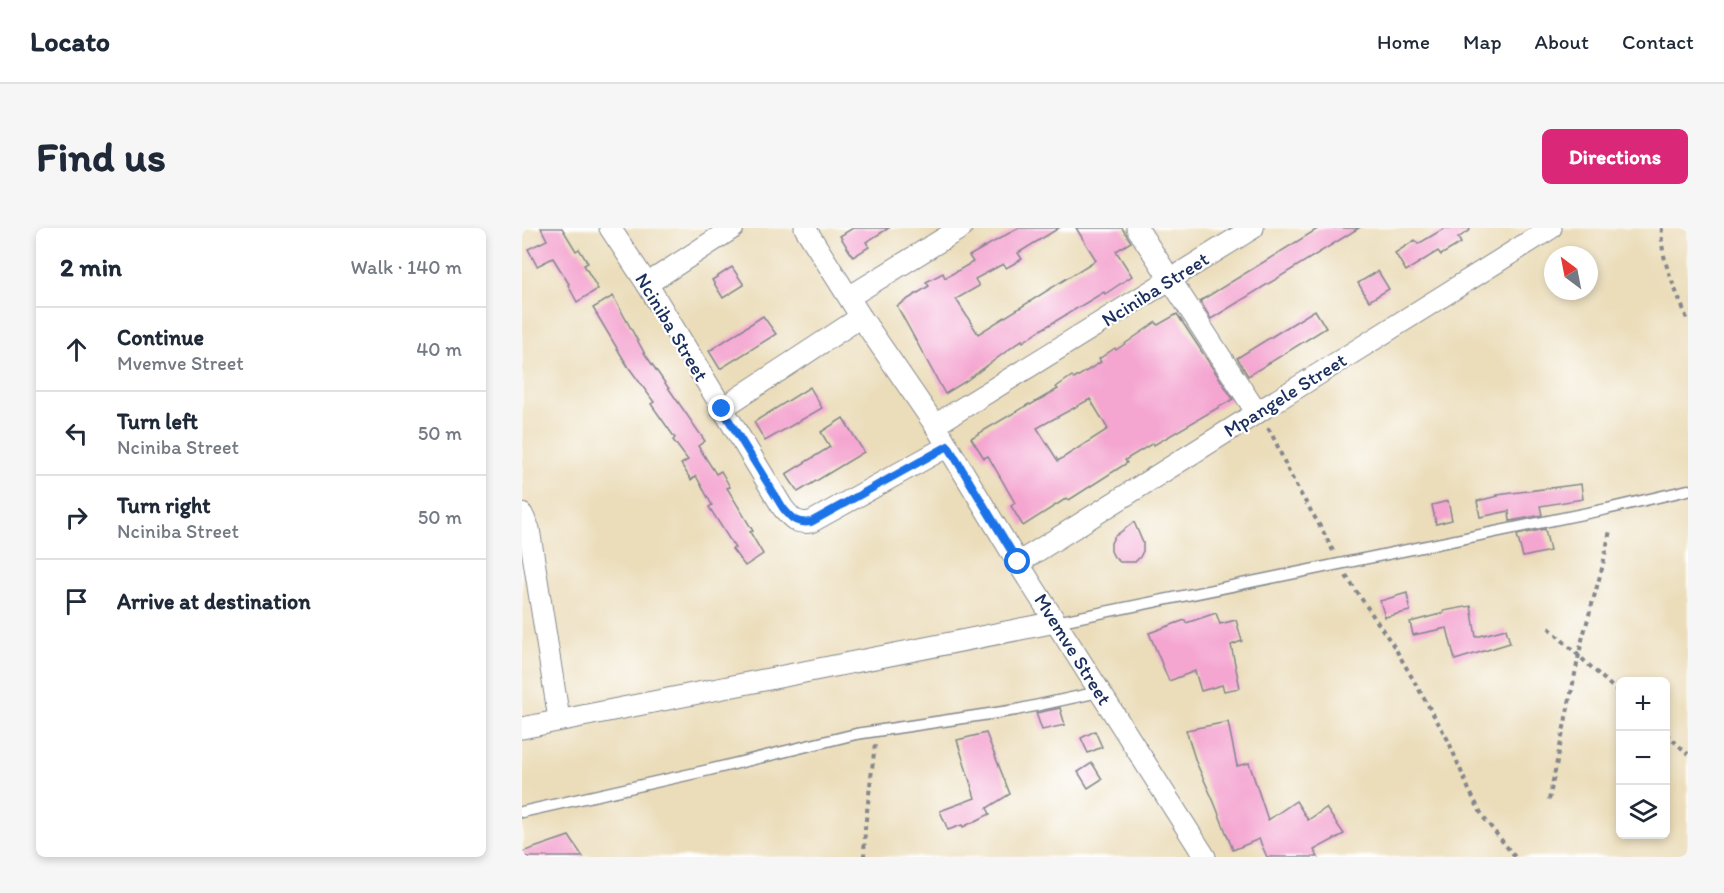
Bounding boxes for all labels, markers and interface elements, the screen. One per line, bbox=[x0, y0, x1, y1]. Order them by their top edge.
text: Locato bbox=[30, 24, 110, 58]
text: Home bbox=[1377, 29, 1430, 54]
text: Map bbox=[1463, 29, 1502, 54]
text: About bbox=[1535, 29, 1589, 54]
text: Contact bbox=[1622, 29, 1694, 54]
button: Directions bbox=[1542, 129, 1688, 184]
text: Find us bbox=[36, 131, 166, 182]
north arrow bbox=[1544, 246, 1598, 300]
street label: Nciniba Street bbox=[1097, 247, 1213, 331]
text: 2 min bbox=[60, 251, 122, 283]
text: Walk · 140 m bbox=[351, 255, 462, 279]
street label: Nciniba Street bbox=[630, 269, 714, 385]
text: Continue bbox=[117, 324, 204, 351]
icon: ahead bbox=[60, 333, 93, 366]
text: 40 m bbox=[416, 337, 462, 361]
street label: Mpangele Street bbox=[1219, 348, 1351, 442]
text: Mvemve Street bbox=[117, 351, 244, 375]
route end bbox=[708, 395, 734, 421]
text: Turn left bbox=[117, 408, 198, 435]
icon: left bbox=[60, 417, 93, 450]
text: 50 m bbox=[418, 421, 462, 445]
text: Nciniba Street bbox=[117, 435, 239, 459]
text: Turn right bbox=[117, 492, 211, 519]
icon: right bbox=[60, 501, 93, 534]
text: 50 m bbox=[418, 505, 462, 529]
text: Nciniba Street bbox=[117, 519, 239, 543]
route start bbox=[1004, 548, 1030, 574]
icon: arrive bbox=[60, 585, 93, 618]
text: Arrive at destination bbox=[117, 588, 311, 615]
street label: Mvemve Street bbox=[1029, 589, 1117, 709]
map controls bbox=[1616, 677, 1670, 839]
button: + bbox=[1616, 677, 1670, 731]
button: − bbox=[1616, 731, 1670, 785]
button: layers bbox=[1616, 785, 1670, 839]

